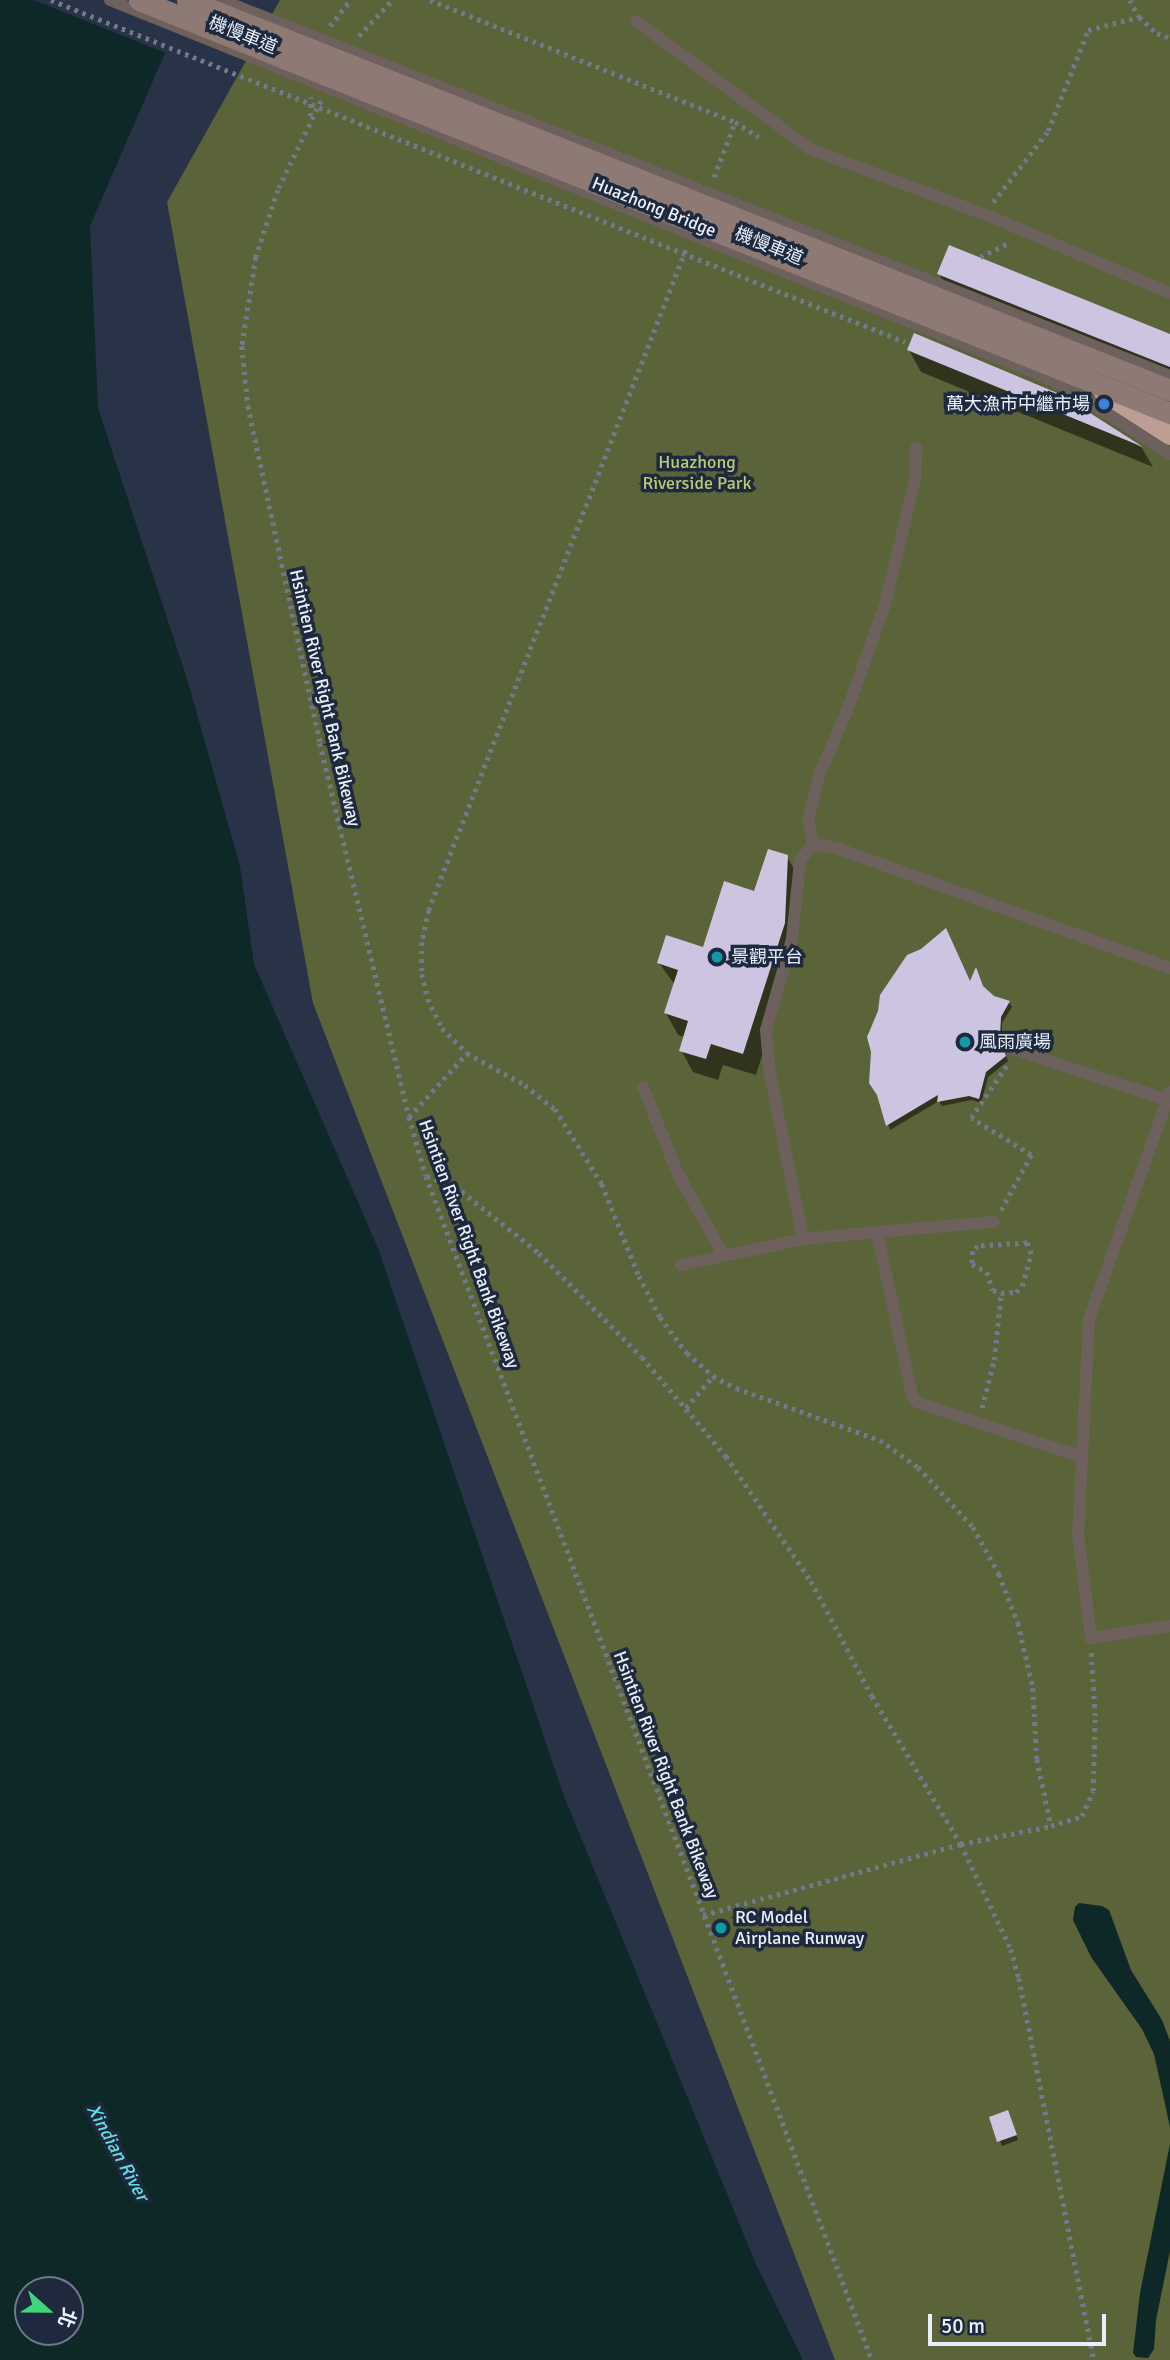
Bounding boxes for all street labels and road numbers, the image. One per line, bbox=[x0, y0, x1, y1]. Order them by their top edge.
street label: 機慢車道 bbox=[206, 12, 280, 58]
street label: Huazhong Bridge bbox=[589, 172, 719, 242]
street label: 機慢車道 bbox=[732, 223, 806, 269]
street label: Hsintien River Right Bank Bikeway bbox=[285, 567, 365, 829]
street label: Hsintien River Right Bank Bikeway bbox=[414, 1117, 524, 1371]
street label: Hsintien River Right Bank Bikeway bbox=[609, 1648, 723, 1902]

